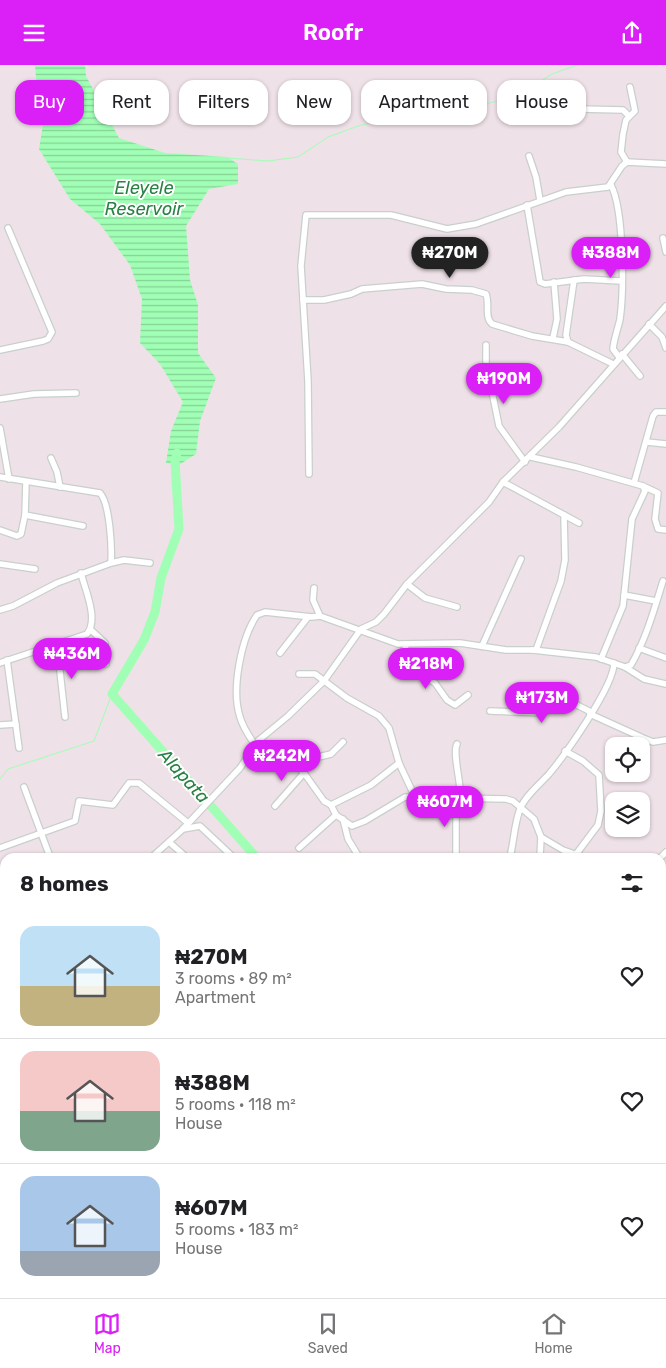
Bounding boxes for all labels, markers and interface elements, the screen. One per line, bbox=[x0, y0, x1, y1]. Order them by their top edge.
icon: menu bbox=[20, 19, 48, 47]
text: Roofr bbox=[303, 19, 363, 46]
icon: share bbox=[618, 19, 646, 47]
chip: Buy bbox=[15, 80, 84, 125]
chip: Rent bbox=[94, 80, 169, 125]
chip: Filters bbox=[179, 80, 268, 125]
chip: New bbox=[278, 80, 351, 125]
chip: Apartment bbox=[361, 80, 487, 125]
chip: House bbox=[497, 80, 586, 125]
water label: Eleyele Reservoir bbox=[105, 177, 185, 220]
pin: ₦270M bbox=[415, 237, 485, 279]
pin: ₦388M bbox=[576, 237, 646, 279]
text: ₦270M bbox=[422, 243, 478, 262]
text: ₦388M bbox=[582, 243, 640, 262]
pin: ₦190M bbox=[469, 363, 539, 405]
text: ₦190M bbox=[477, 369, 531, 388]
pin: ₦436M bbox=[37, 637, 107, 680]
text: ₦436M bbox=[44, 644, 100, 663]
pin: ₦218M bbox=[391, 647, 461, 690]
text: ₦218M bbox=[399, 654, 453, 673]
pin: ₦173M bbox=[507, 681, 577, 724]
text: ₦173M bbox=[516, 688, 568, 707]
map controls bbox=[605, 737, 650, 837]
button: locate bbox=[605, 737, 650, 782]
pin: ₦242M bbox=[247, 739, 317, 782]
water label: Alapata bbox=[153, 743, 214, 808]
text: ₦242M bbox=[254, 746, 310, 765]
pin: ₦607M bbox=[410, 785, 480, 828]
text: ₦607M bbox=[417, 792, 473, 811]
button: layers bbox=[605, 792, 650, 837]
icon: filters bbox=[618, 869, 646, 897]
text: 8 homes bbox=[20, 871, 109, 896]
text: ₦270M bbox=[175, 944, 248, 969]
icon: home bbox=[60, 946, 120, 1006]
icon: heart bbox=[618, 962, 646, 990]
text: 3 rooms · 89 m² bbox=[175, 969, 292, 988]
text: Apartment bbox=[175, 988, 255, 1007]
text: ₦388M bbox=[175, 1070, 250, 1095]
icon: home bbox=[60, 1071, 120, 1131]
icon: heart bbox=[618, 1087, 646, 1115]
text: 5 rooms · 118 m² bbox=[175, 1095, 296, 1114]
text: House bbox=[175, 1114, 222, 1133]
text: ₦607M bbox=[175, 1195, 248, 1220]
icon: home bbox=[60, 1196, 120, 1256]
icon: heart bbox=[618, 1212, 646, 1240]
text: 5 rooms · 183 m² bbox=[175, 1220, 298, 1239]
text: House bbox=[175, 1239, 222, 1258]
tab: Map bbox=[93, 1310, 121, 1357]
tab: Saved bbox=[308, 1310, 348, 1357]
tab: Home bbox=[534, 1310, 573, 1357]

